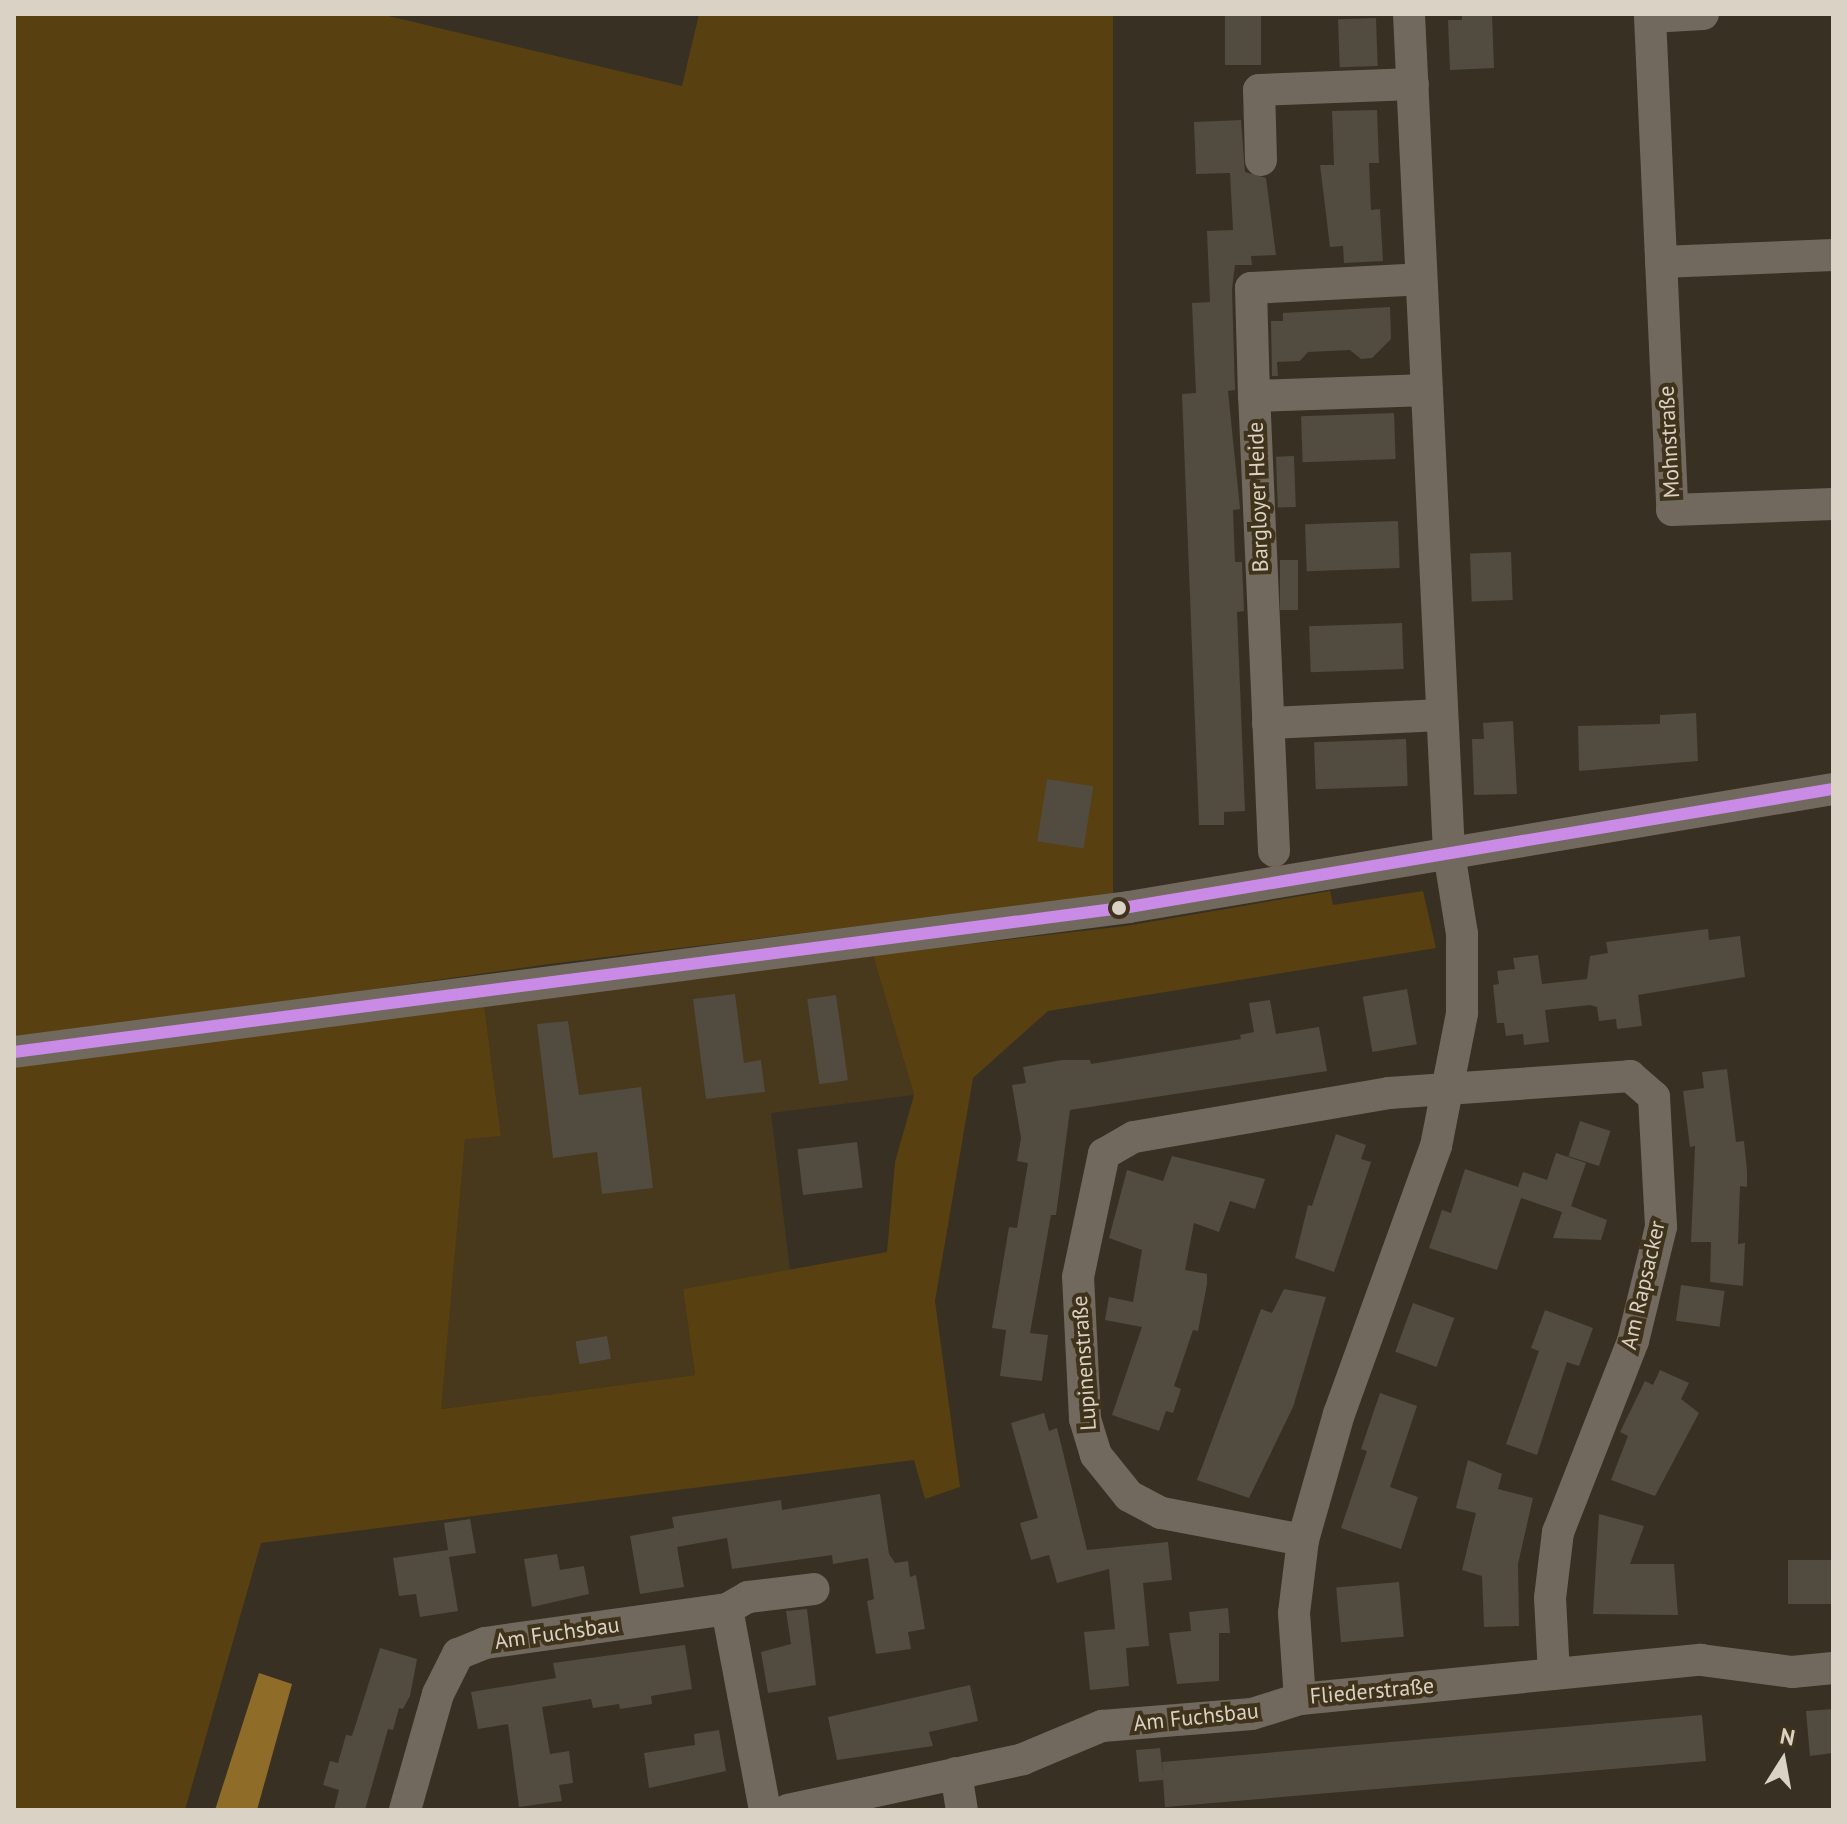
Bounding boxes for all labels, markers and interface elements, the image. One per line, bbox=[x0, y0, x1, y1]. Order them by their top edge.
street label: Mohnstraße bbox=[1653, 385, 1685, 499]
street label: Bargloyer Heide bbox=[1242, 421, 1274, 573]
unlabelled marker bbox=[1111, 900, 1127, 916]
street label: Am Rapsacker bbox=[1615, 1218, 1671, 1352]
street label: Lupinenstraße bbox=[1066, 1295, 1102, 1431]
street label: Am Fuchsbau bbox=[493, 1611, 621, 1655]
street label: Fliederstraße bbox=[1309, 1672, 1435, 1710]
street label: Am Fuchsbau bbox=[1132, 1697, 1260, 1737]
north arrow bbox=[1743, 1720, 1823, 1800]
text: N bbox=[1778, 1721, 1797, 1752]

